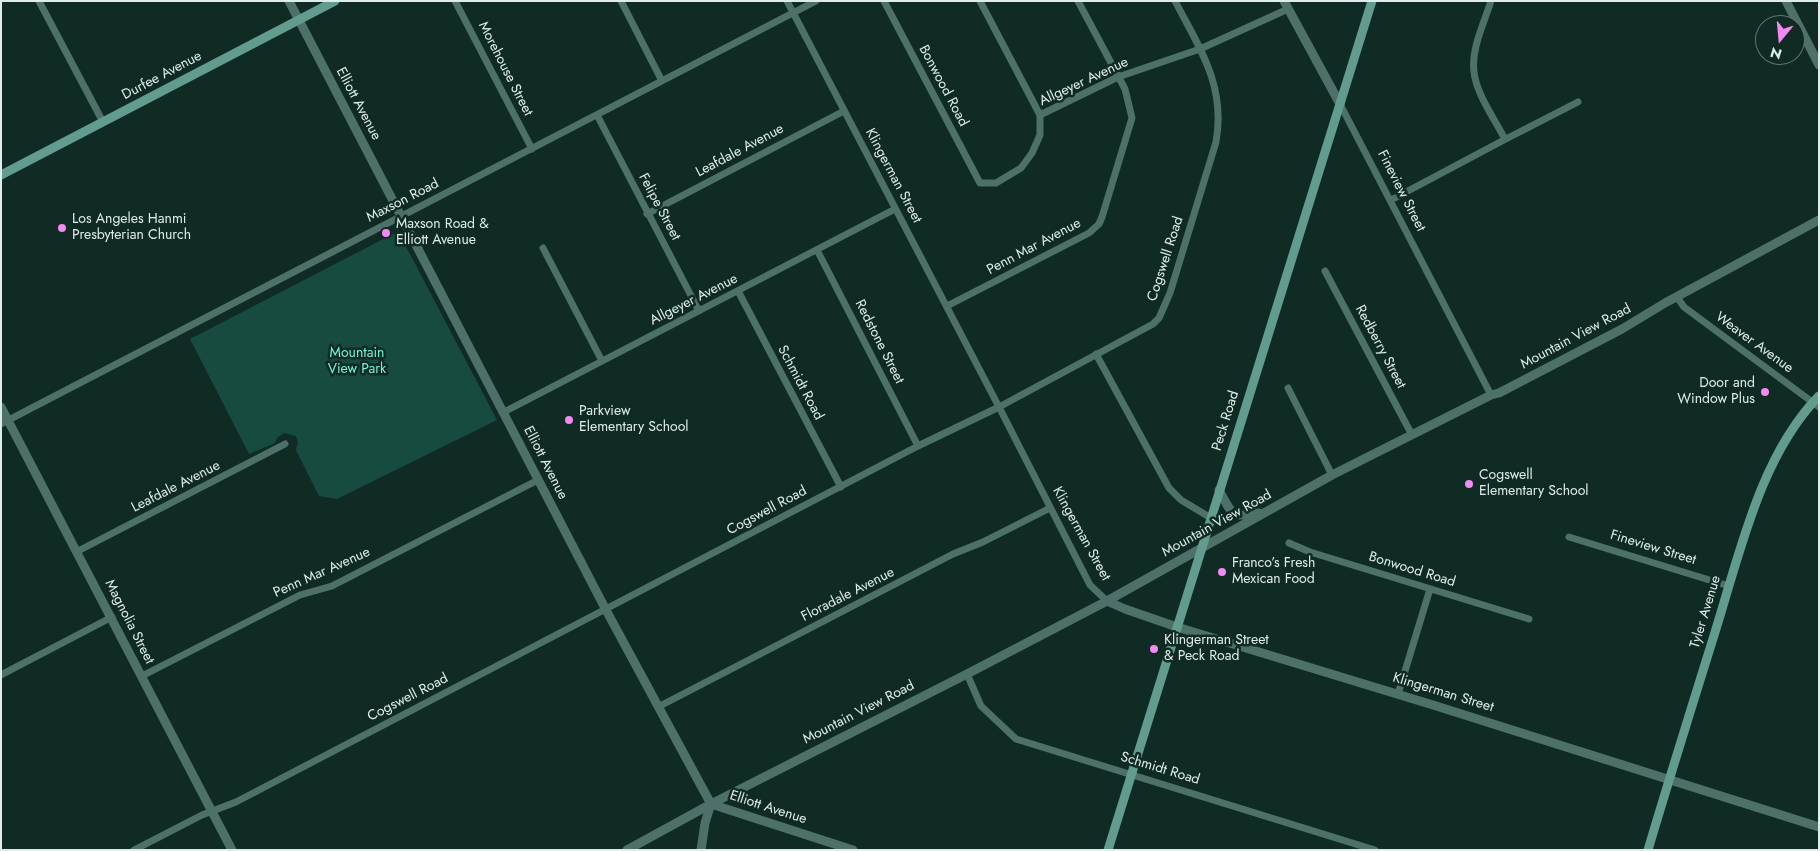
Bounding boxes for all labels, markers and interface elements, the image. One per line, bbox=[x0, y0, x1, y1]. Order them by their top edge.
north arrow bbox=[1755, 15, 1805, 65]
street label: Morehouse Street bbox=[474, 19, 536, 119]
street label: Bonwood Road bbox=[915, 42, 971, 130]
text: N bbox=[1768, 42, 1784, 65]
street label: Durfee Avenue bbox=[119, 48, 205, 104]
street label: Allgeyer Avenue bbox=[1037, 54, 1131, 110]
street label: Elliott Avenue bbox=[332, 65, 384, 143]
street label: Leafdale Avenue bbox=[693, 121, 787, 181]
street label: Klingerman Street bbox=[861, 126, 925, 226]
street label: Fineview Street bbox=[1373, 148, 1429, 234]
street label: Felipe Street bbox=[634, 171, 684, 243]
street label: Maxson Road bbox=[364, 176, 442, 226]
place label: Los Angeles Hanmi Presbyterian Church bbox=[72, 212, 191, 244]
street label: Cogswell Road bbox=[1144, 214, 1188, 304]
street label: Penn Mar Avenue bbox=[984, 215, 1084, 279]
place label: Maxson Road & Elliott Avenue bbox=[396, 217, 489, 250]
marker: Los Angeles Hanmi Presbyterian Church bbox=[56, 222, 68, 234]
marker: Maxson Road & Elliott Avenue bbox=[380, 227, 392, 239]
street label: Allgeyer Avenue bbox=[647, 271, 741, 329]
street label: Redstone Street bbox=[851, 297, 907, 387]
street label: Mountain View Road bbox=[1518, 301, 1634, 373]
street label: Redberry Street bbox=[1351, 302, 1409, 392]
street label: Weaver Avenue bbox=[1712, 309, 1796, 377]
street label: Schmidt Road bbox=[773, 343, 827, 423]
park label: Mountain View Park bbox=[328, 346, 386, 378]
place label: Door and Window Plus bbox=[1677, 376, 1755, 408]
marker: Door and Window Plus bbox=[1759, 386, 1771, 398]
street label: Peck Road bbox=[1209, 389, 1243, 453]
place label: Parkview Elementary School bbox=[579, 404, 689, 437]
marker: Parkview Elementary School bbox=[563, 414, 575, 426]
street label: Elliott Avenue bbox=[519, 424, 571, 502]
street label: Leafdale Avenue bbox=[129, 457, 223, 517]
place label: Cogswell Elementary School bbox=[1479, 468, 1589, 501]
marker: Cogswell Elementary School bbox=[1463, 478, 1475, 490]
street label: Cogswell Road bbox=[724, 483, 810, 539]
street label: Klingerman Street bbox=[1048, 484, 1114, 584]
street label: Mountain View Road bbox=[1159, 487, 1275, 561]
street label: Fineview Street bbox=[1608, 527, 1698, 569]
street label: Penn Mar Avenue bbox=[271, 544, 373, 602]
street label: Bonwood Road bbox=[1367, 549, 1457, 591]
place label: Franco’s Fresh Mexican Food bbox=[1232, 556, 1315, 588]
street label: Floradale Avenue bbox=[799, 564, 897, 626]
marker: Franco’s Fresh Mexican Food bbox=[1216, 566, 1228, 578]
street label: Tyler Avenue bbox=[1687, 574, 1725, 650]
street label: Magnolia Street bbox=[101, 577, 157, 667]
place label: Klingerman Street & Peck Road bbox=[1164, 633, 1269, 666]
marker: Klingerman Street & Peck Road bbox=[1148, 643, 1160, 655]
street label: Klingerman Street bbox=[1390, 670, 1496, 716]
street label: Cogswell Road bbox=[365, 671, 451, 725]
street label: Mountain View Road bbox=[800, 678, 918, 748]
street label: Schmidt Road bbox=[1118, 749, 1202, 789]
street label: Elliott Avenue bbox=[727, 788, 809, 828]

